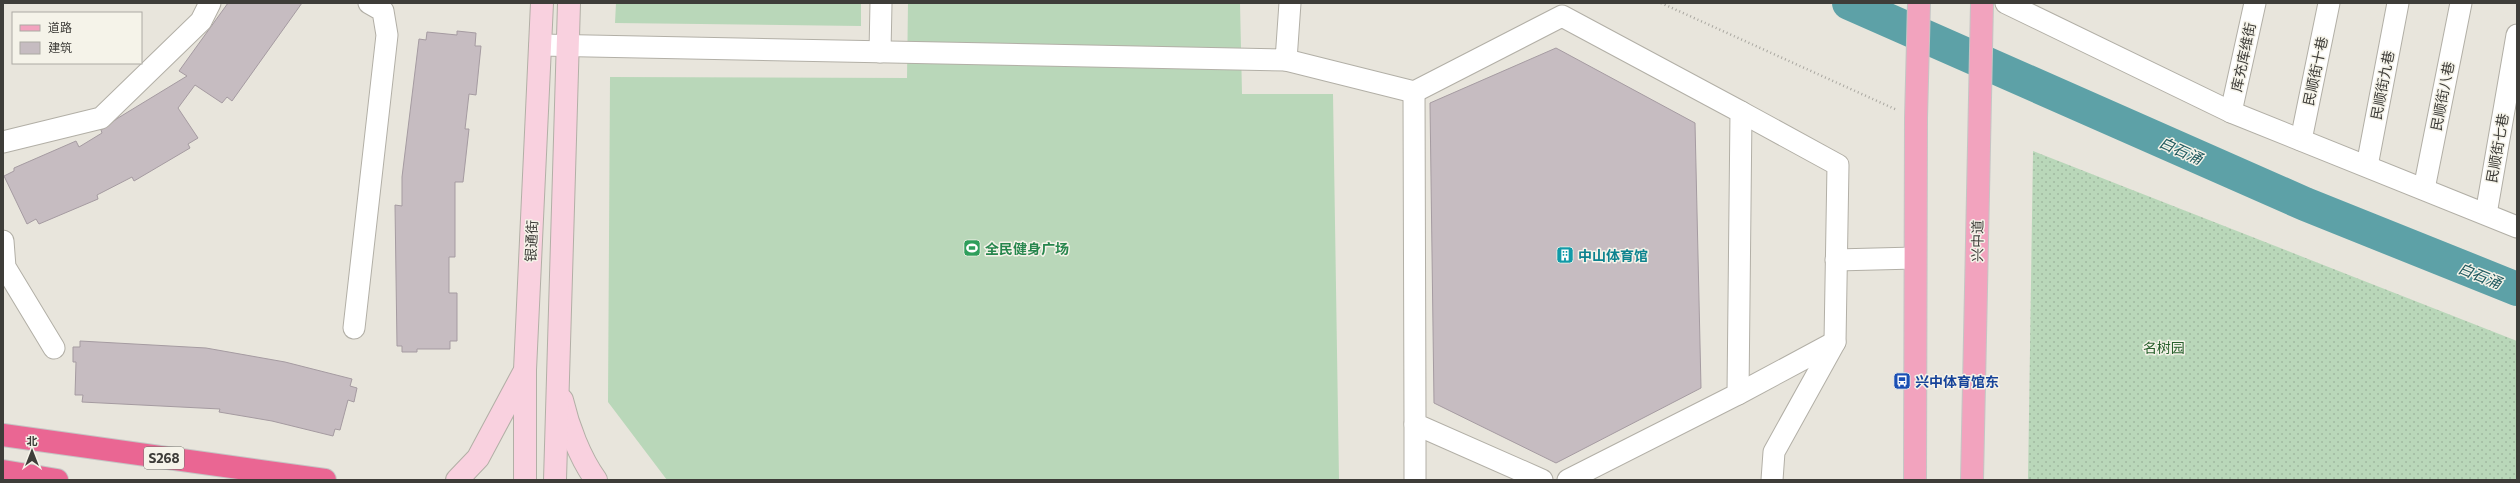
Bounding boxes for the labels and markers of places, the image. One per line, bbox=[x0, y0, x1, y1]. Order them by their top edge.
sports icon: 全民健身广场 bbox=[962, 238, 982, 258]
place label: 全民健身广场 bbox=[985, 240, 1069, 257]
building icon: 中山体育馆 bbox=[1555, 245, 1575, 265]
place label: 中山体育馆 bbox=[1578, 247, 1648, 264]
bus stop icon: 兴中体育馆东 bbox=[1892, 371, 1912, 391]
place label: 兴中体育馆东 bbox=[1915, 373, 1999, 390]

